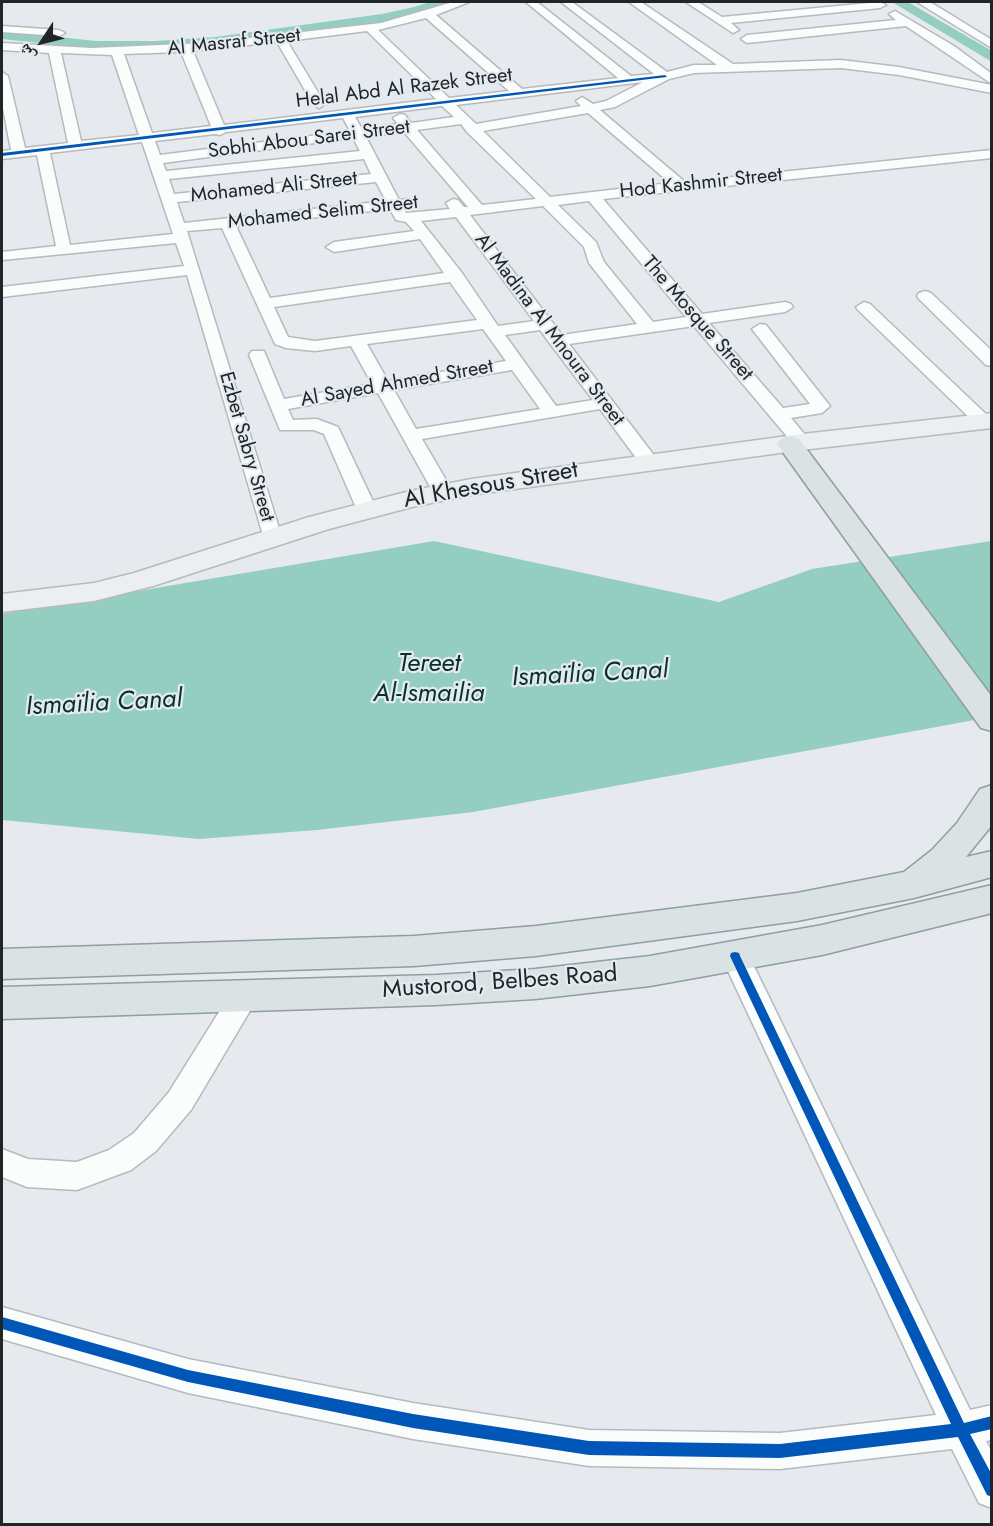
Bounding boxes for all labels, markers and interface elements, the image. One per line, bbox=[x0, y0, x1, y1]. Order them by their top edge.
north arrow bbox=[12, 12, 72, 72]
street label: Al Masraf Street bbox=[166, 24, 302, 62]
text: ش bbox=[13, 39, 41, 66]
street label: Helal Abd Al Razek Street bbox=[294, 64, 514, 114]
street label: Sobhi Abou Sarei Street bbox=[207, 116, 411, 164]
street label: Hod Kashmir Street bbox=[618, 164, 784, 204]
street label: Mohamed Ali Street bbox=[190, 167, 358, 209]
street label: Mohamed Selim Street bbox=[227, 191, 419, 235]
street label: Al Madina Al Mnoura Street bbox=[469, 229, 629, 431]
street label: The Mosque Street bbox=[636, 252, 758, 386]
street label: Al Sayed Ahmed Street bbox=[299, 355, 495, 413]
street label: Ezbet Sabry Street bbox=[213, 369, 279, 525]
street label: Al Khesous Street bbox=[402, 456, 580, 516]
water label: Tereet Al-Ismailia bbox=[373, 649, 485, 710]
water label: Ismaïlia Canal bbox=[511, 655, 669, 695]
water label: Ismaïlia Canal bbox=[25, 684, 183, 724]
street label: Mustorod, Belbes Road bbox=[381, 960, 619, 1006]

